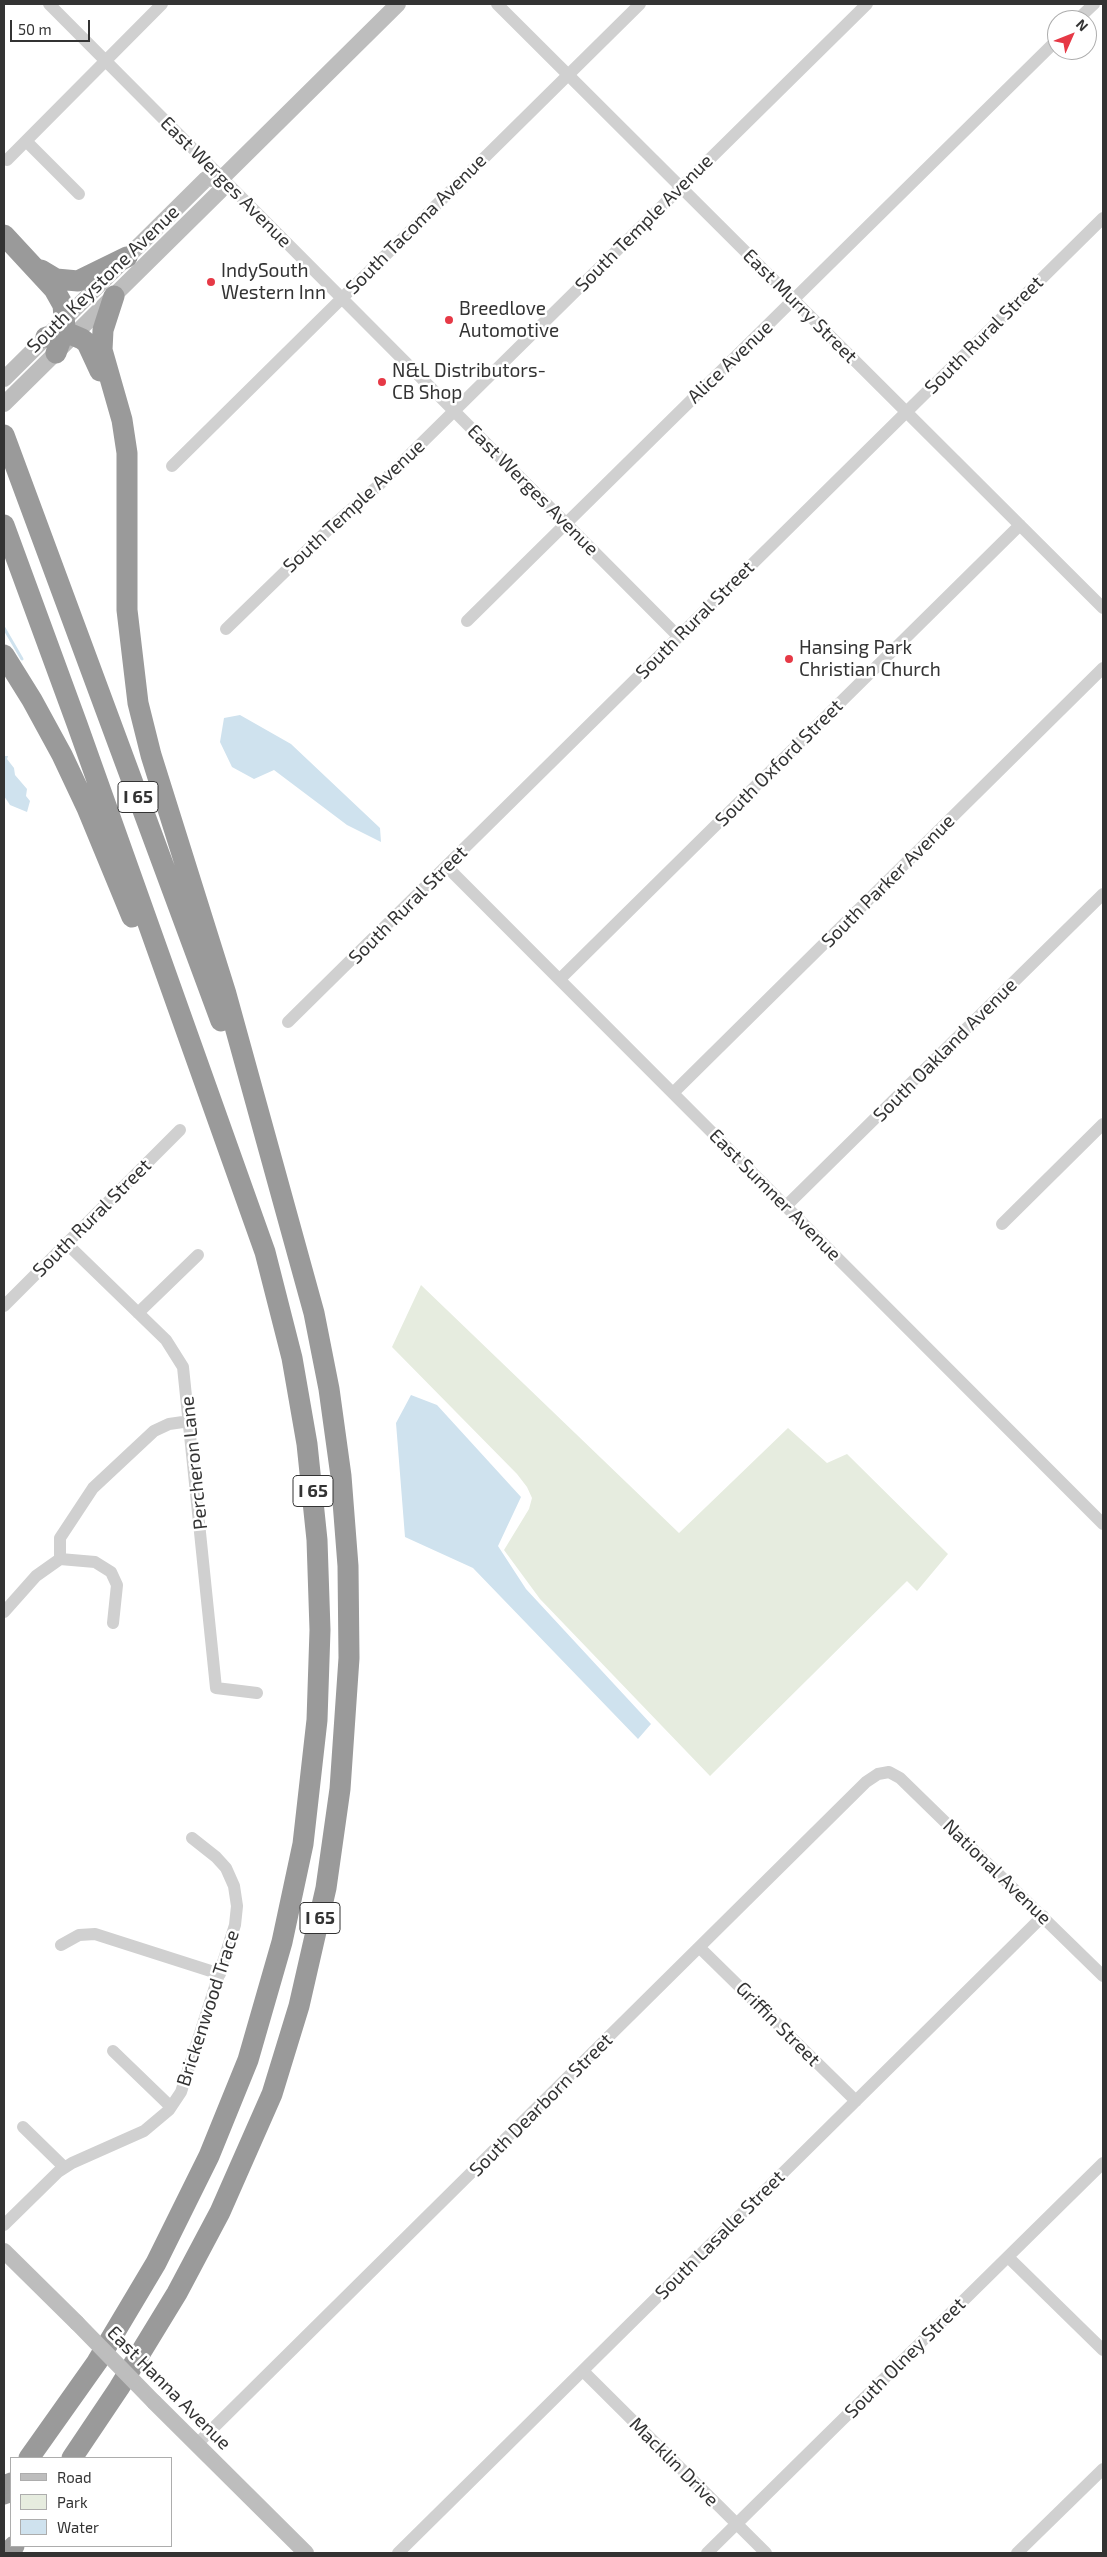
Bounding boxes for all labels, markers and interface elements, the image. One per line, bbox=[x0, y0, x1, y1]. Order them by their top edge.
scale bar bbox=[12, 10, 92, 42]
north arrow bbox=[1047, 10, 1097, 60]
text: N bbox=[1073, 15, 1092, 34]
text: 50 m bbox=[18, 20, 52, 38]
street label: East Werges Avenue bbox=[156, 112, 296, 252]
street label: South Tacoma Avenue bbox=[341, 149, 491, 299]
street label: South Temple Avenue bbox=[570, 149, 718, 297]
street label: South Keystone Avenue bbox=[22, 200, 184, 358]
street label: East Murry Street bbox=[738, 244, 862, 368]
place label: IndySouth Western Inn bbox=[221, 260, 326, 304]
street label: South Rural Street bbox=[920, 271, 1048, 399]
marker: IndySouth Western Inn bbox=[205, 276, 217, 288]
place label: Breedlove Automotive bbox=[459, 298, 559, 342]
marker: Breedlove Automotive bbox=[443, 314, 455, 326]
street label: Alice Avenue bbox=[683, 316, 777, 408]
place label: N&L Distributors- CB Shop bbox=[392, 360, 546, 404]
marker: N&L Distributors- CB Shop bbox=[376, 376, 388, 388]
street label: East Werges Avenue bbox=[463, 420, 603, 560]
street label: South Temple Avenue bbox=[278, 434, 430, 578]
street label: South Rural Street bbox=[631, 556, 759, 684]
place label: Hansing Park Christian Church bbox=[799, 637, 941, 681]
marker: Hansing Park Christian Church bbox=[783, 653, 795, 665]
street label: South Oxford Street bbox=[711, 695, 847, 831]
road number: I 65 bbox=[118, 782, 158, 812]
street label: South Parker Avenue bbox=[817, 810, 959, 952]
street label: South Rural Street bbox=[344, 841, 472, 969]
street label: South Oakland Avenue bbox=[869, 974, 1021, 1126]
street label: East Sumner Avenue bbox=[704, 1124, 846, 1266]
street label: South Rural Street bbox=[28, 1154, 156, 1282]
street label: Percheron Lane bbox=[176, 1395, 212, 1531]
road number: I 65 bbox=[293, 1475, 333, 1506]
street label: National Avenue bbox=[938, 1815, 1056, 1929]
road number: I 65 bbox=[300, 1902, 340, 1934]
street label: Brickenwood Trace bbox=[172, 1927, 244, 2089]
street label: Griffin Street bbox=[731, 1977, 825, 2071]
street label: South Dearborn Street bbox=[465, 2029, 617, 2181]
street label: South Lasalle Street bbox=[651, 2166, 789, 2304]
street label: South Olney Street bbox=[840, 2293, 970, 2423]
street label: East Hanna Avenue bbox=[102, 2321, 236, 2455]
street label: Macklin Drive bbox=[625, 2413, 723, 2511]
legend bbox=[10, 2457, 172, 2547]
text: Road bbox=[57, 2468, 92, 2486]
text: Park bbox=[57, 2493, 88, 2511]
text: Water bbox=[57, 2518, 99, 2536]

